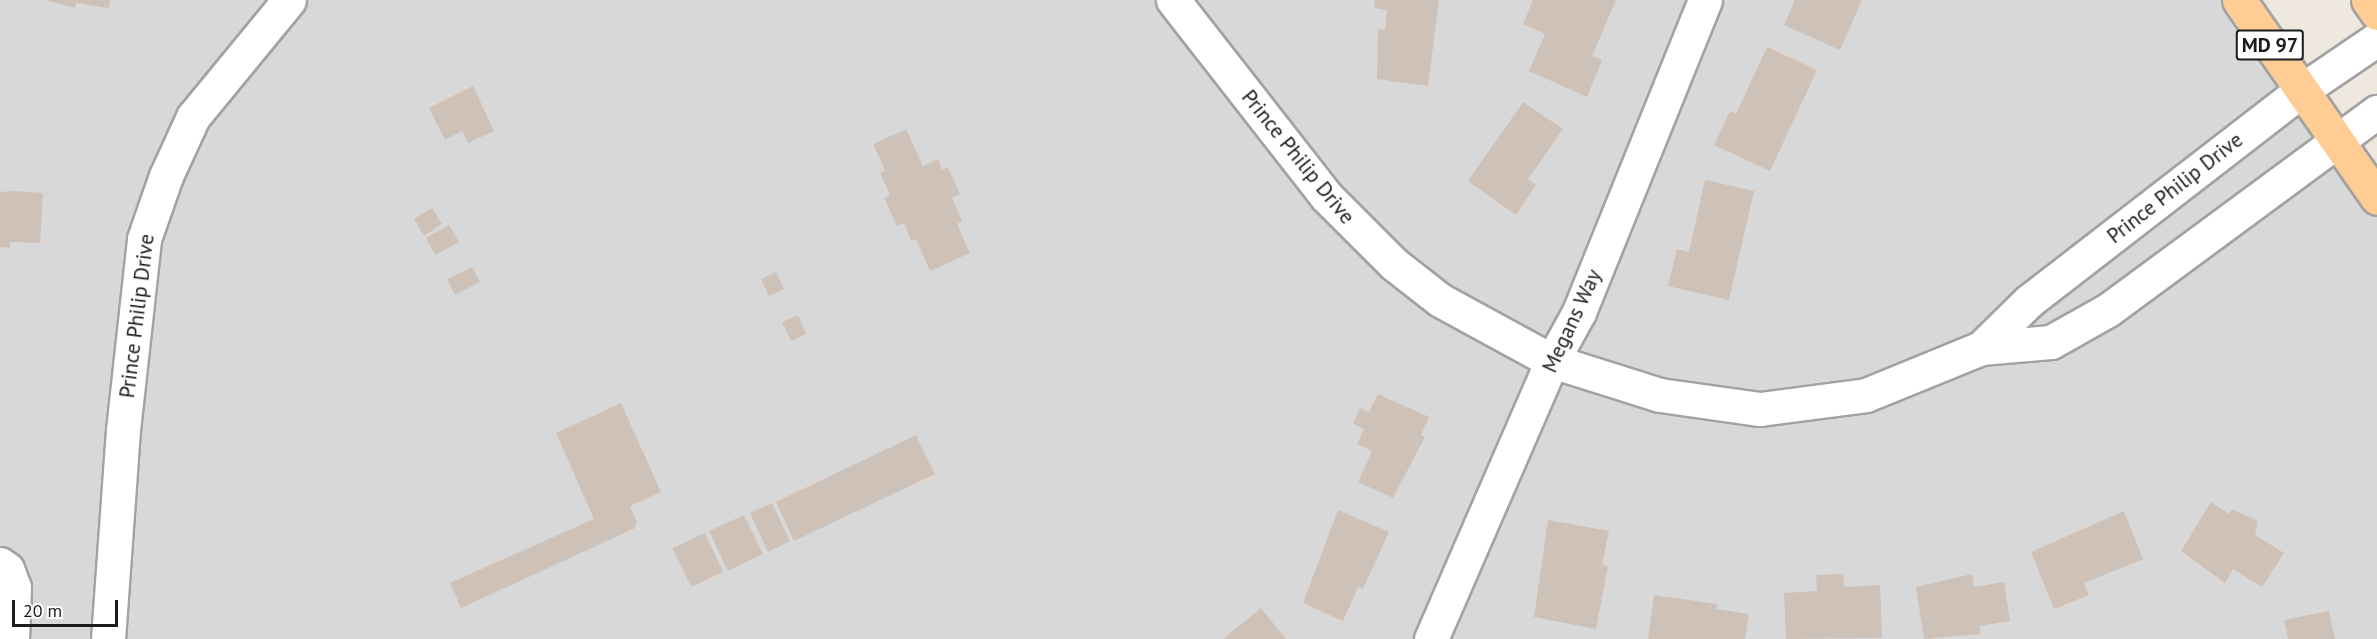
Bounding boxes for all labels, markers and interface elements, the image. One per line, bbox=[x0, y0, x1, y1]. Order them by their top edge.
road number: MD 97 bbox=[2236, 28, 2304, 62]
street label: Prince Philip Drive bbox=[1236, 85, 1360, 229]
street label: Prince Philip Drive bbox=[2102, 127, 2248, 249]
street label: Prince Philip Drive bbox=[114, 232, 160, 400]
street label: Megans Way bbox=[1537, 265, 1607, 377]
scale bar bbox=[15, 588, 122, 626]
text: 20 m bbox=[23, 599, 62, 622]

